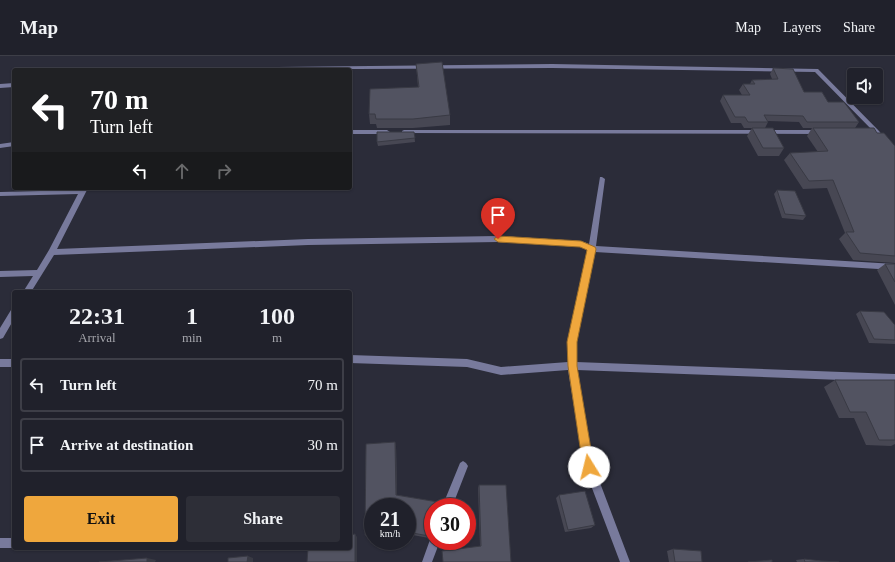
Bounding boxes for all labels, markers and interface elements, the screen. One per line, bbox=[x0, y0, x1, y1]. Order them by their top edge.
text: Map bbox=[20, 17, 58, 38]
text: Map bbox=[735, 20, 761, 35]
text: Layers bbox=[783, 20, 821, 35]
text: Share bbox=[843, 20, 875, 35]
map controls bbox=[847, 68, 883, 104]
button: sound bbox=[847, 68, 883, 104]
icon: left bbox=[24, 84, 76, 136]
text: 70 m bbox=[90, 84, 148, 115]
text: Turn left bbox=[90, 117, 153, 137]
icon: left bbox=[129, 160, 151, 182]
icon: ahead bbox=[171, 160, 193, 182]
icon: right bbox=[213, 160, 235, 182]
pin bbox=[481, 198, 515, 239]
icon: arrive bbox=[487, 204, 509, 226]
text: 22:31 bbox=[69, 303, 125, 329]
text: 1 bbox=[186, 303, 198, 329]
text: 100 bbox=[259, 303, 295, 329]
text: Arrival bbox=[78, 330, 116, 345]
text: min bbox=[182, 330, 202, 345]
text: m bbox=[272, 330, 282, 345]
icon: left bbox=[26, 374, 48, 396]
text: Turn left bbox=[60, 377, 117, 393]
text: 70 m bbox=[308, 377, 338, 393]
icon: arrive bbox=[26, 434, 48, 456]
text: Arrive at destination bbox=[60, 437, 193, 453]
text: 30 m bbox=[308, 437, 338, 453]
position arrow bbox=[568, 446, 610, 488]
button: Exit bbox=[24, 496, 178, 542]
button: Share bbox=[186, 496, 340, 542]
speed limit sign: 30 bbox=[424, 498, 476, 550]
text: 21 bbox=[380, 508, 400, 530]
text: km/h bbox=[380, 528, 400, 539]

